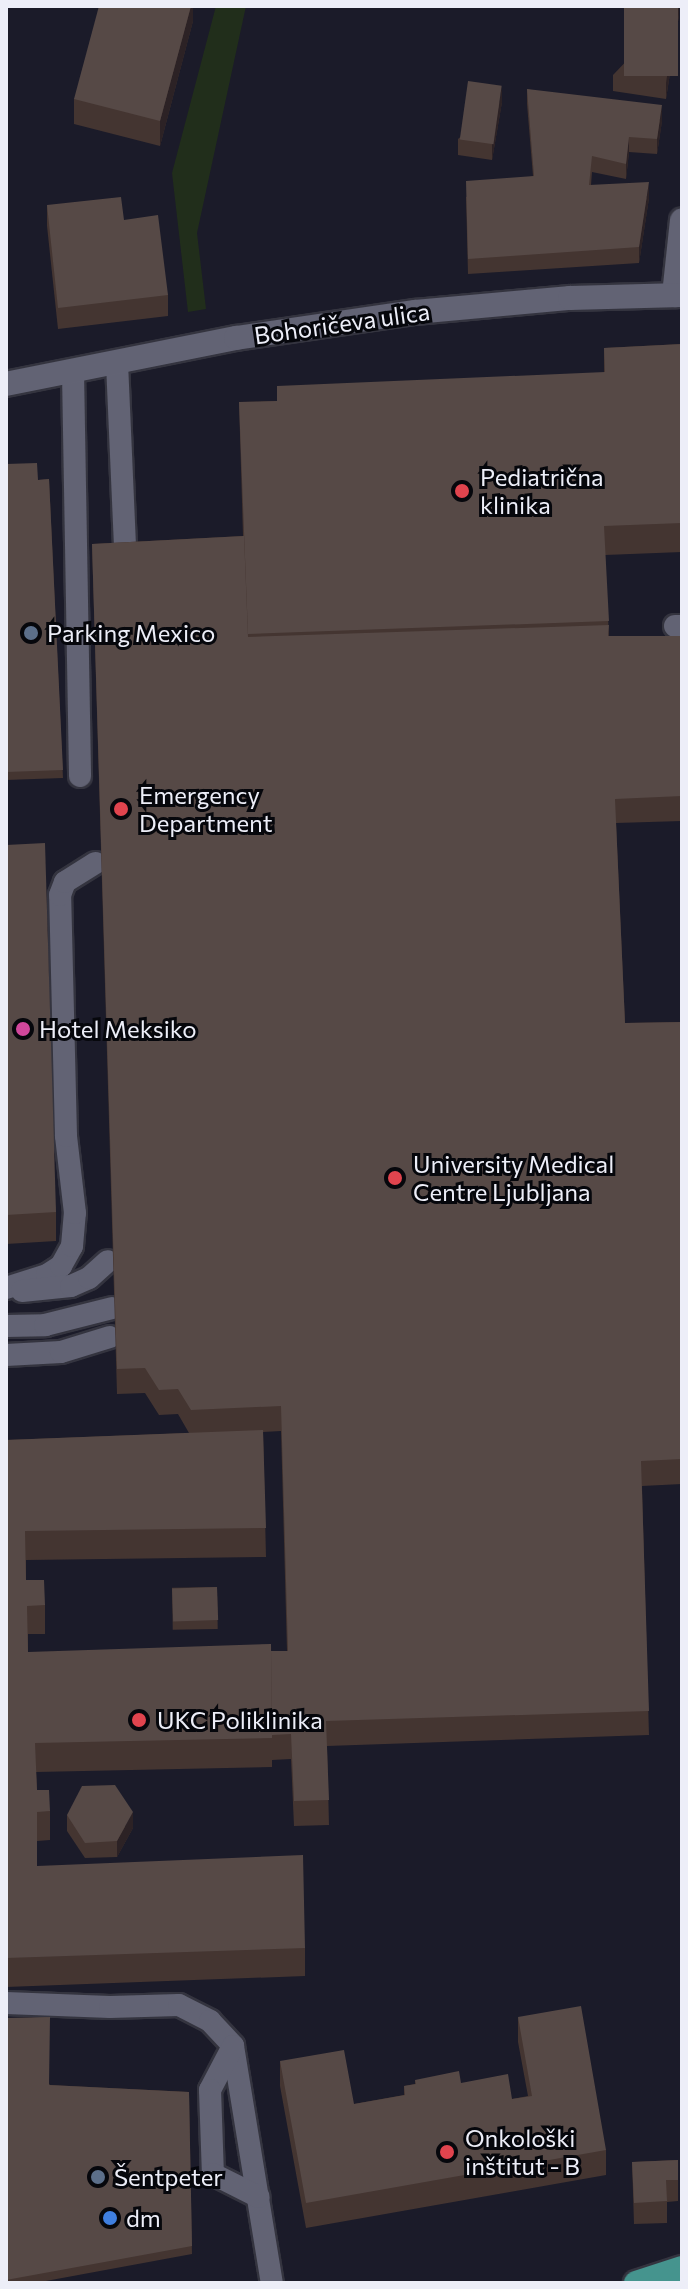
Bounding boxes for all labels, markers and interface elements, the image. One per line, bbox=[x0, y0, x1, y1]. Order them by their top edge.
street label: Bohoričeva ulica bbox=[252, 296, 432, 350]
place label: Pediatrična klinika bbox=[480, 463, 604, 519]
marker: Pediatrična klinika bbox=[451, 480, 473, 502]
place label: Parking Mexico bbox=[47, 619, 215, 647]
marker: Parking Mexico bbox=[22, 624, 40, 642]
place label: Emergency Department bbox=[139, 781, 273, 837]
marker: Emergency Department bbox=[110, 798, 132, 820]
place label: Hotel Meksiko bbox=[39, 1015, 197, 1043]
marker: Hotel Meksiko bbox=[14, 1020, 32, 1038]
place label: University Medical Centre Ljubljana bbox=[413, 1150, 614, 1206]
marker: University Medical Centre Ljubljana bbox=[384, 1167, 406, 1189]
place label: UKC Poliklinika bbox=[157, 1706, 323, 1734]
marker: UKC Poliklinika bbox=[128, 1709, 150, 1731]
place label: Onkološki inštitut - B bbox=[465, 2124, 580, 2180]
marker: Onkološki inštitut - B bbox=[436, 2141, 458, 2163]
place label: Šentpeter bbox=[114, 2163, 223, 2191]
marker: Šentpeter bbox=[89, 2168, 107, 2186]
place label: dm bbox=[126, 2204, 161, 2232]
marker: dm bbox=[101, 2209, 119, 2227]

